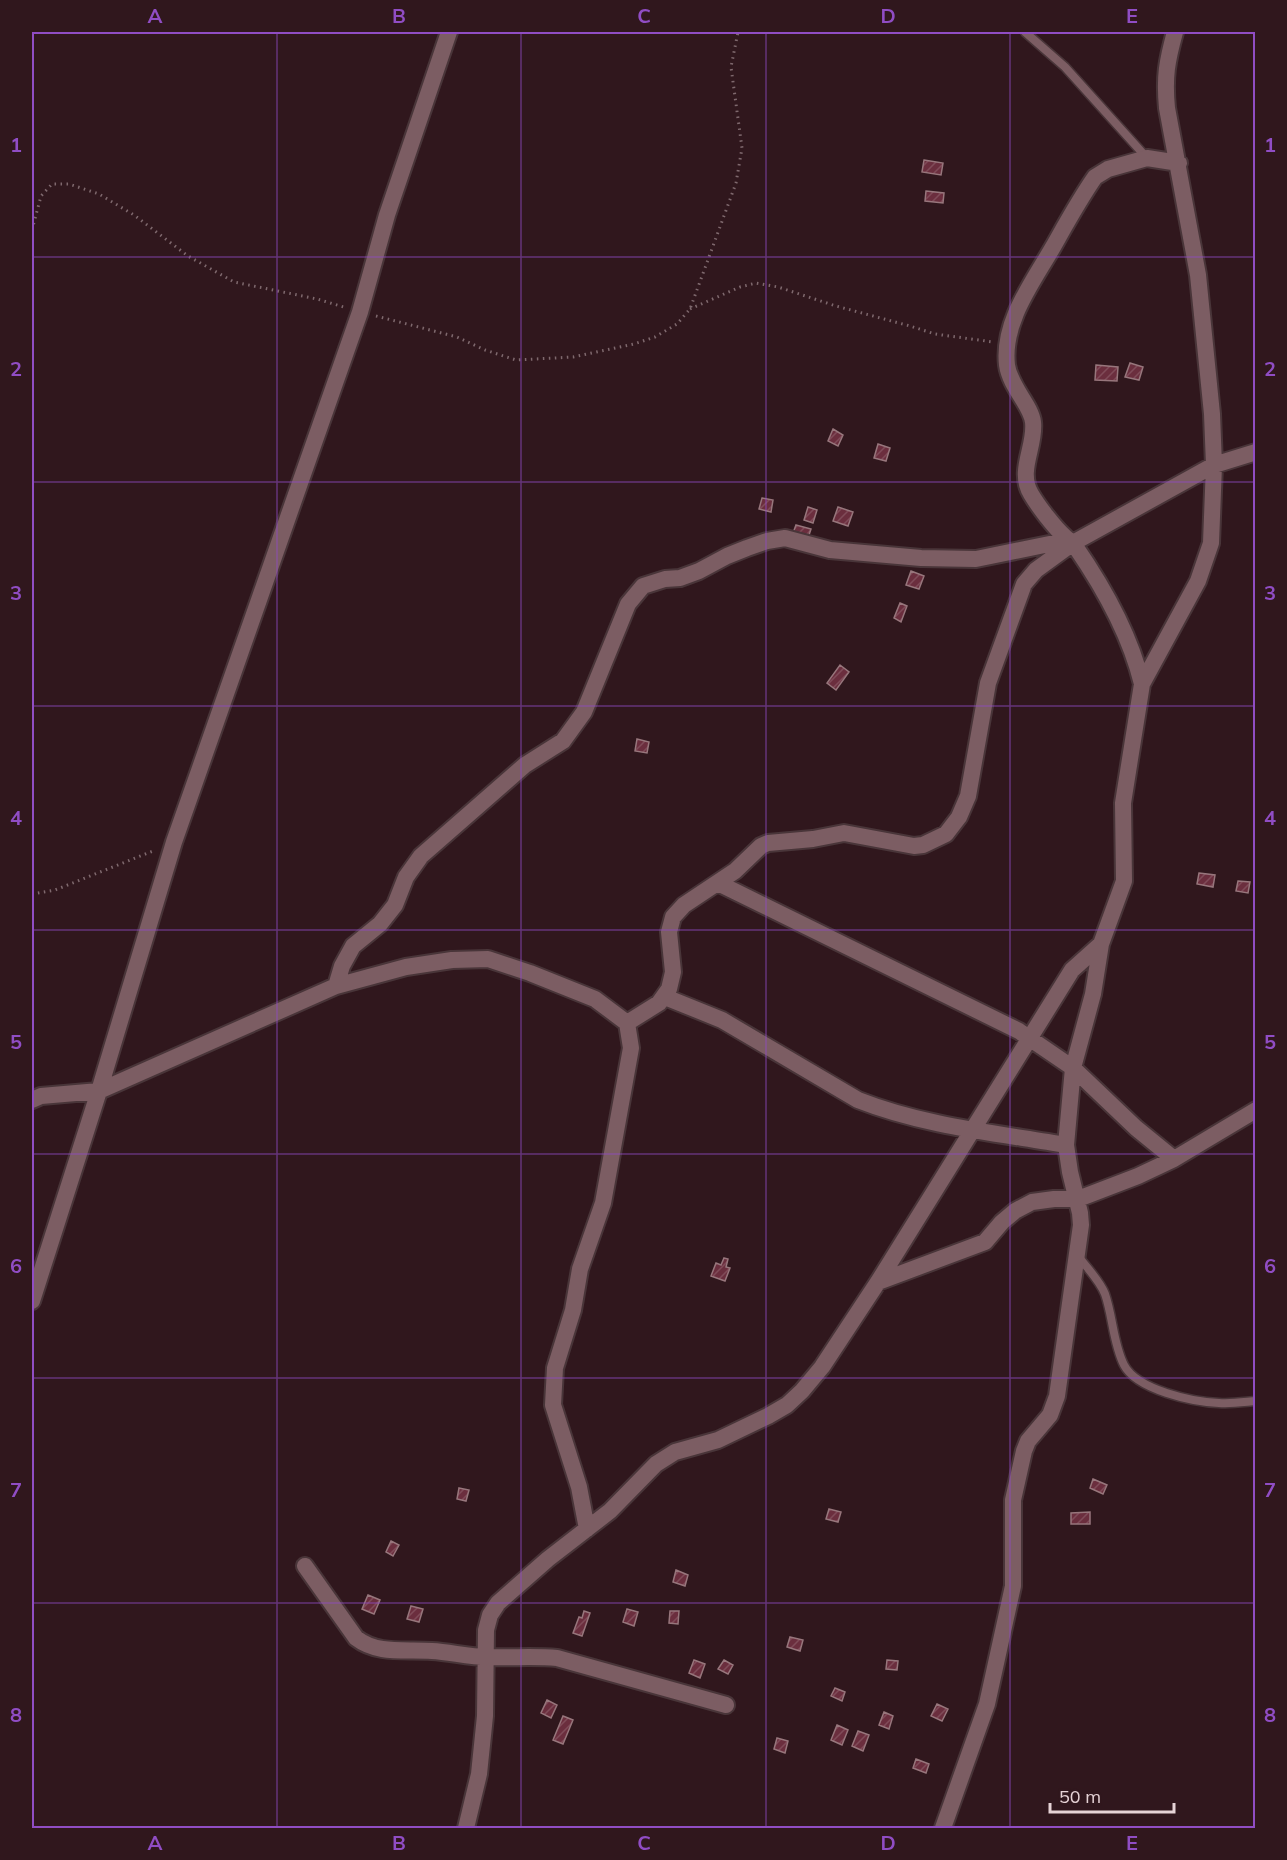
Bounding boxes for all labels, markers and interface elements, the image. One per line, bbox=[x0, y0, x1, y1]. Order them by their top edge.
text: A bbox=[148, 3, 163, 28]
text: B bbox=[392, 3, 406, 28]
text: C bbox=[637, 3, 651, 28]
text: D bbox=[880, 3, 896, 28]
text: E bbox=[1126, 3, 1138, 28]
text: 1 bbox=[10, 132, 22, 157]
text: 1 bbox=[1264, 132, 1276, 157]
text: 2 bbox=[10, 356, 22, 381]
text: 2 bbox=[1264, 356, 1276, 381]
text: 3 bbox=[10, 580, 22, 605]
text: 3 bbox=[1264, 580, 1276, 605]
text: 4 bbox=[10, 805, 22, 830]
text: 4 bbox=[1264, 805, 1276, 830]
text: 5 bbox=[10, 1029, 22, 1054]
text: 5 bbox=[1264, 1029, 1276, 1054]
text: 6 bbox=[10, 1253, 22, 1278]
text: 6 bbox=[1264, 1253, 1276, 1278]
text: 7 bbox=[10, 1477, 22, 1502]
text: 7 bbox=[1264, 1477, 1276, 1502]
text: 8 bbox=[10, 1702, 22, 1727]
text: 8 bbox=[1264, 1702, 1276, 1727]
scale bar bbox=[1050, 1776, 1174, 1814]
text: 50 m bbox=[1059, 1785, 1101, 1808]
text: A bbox=[148, 1830, 163, 1855]
text: B bbox=[392, 1830, 406, 1855]
text: C bbox=[637, 1830, 651, 1855]
text: D bbox=[880, 1830, 896, 1855]
text: E bbox=[1126, 1830, 1138, 1855]

